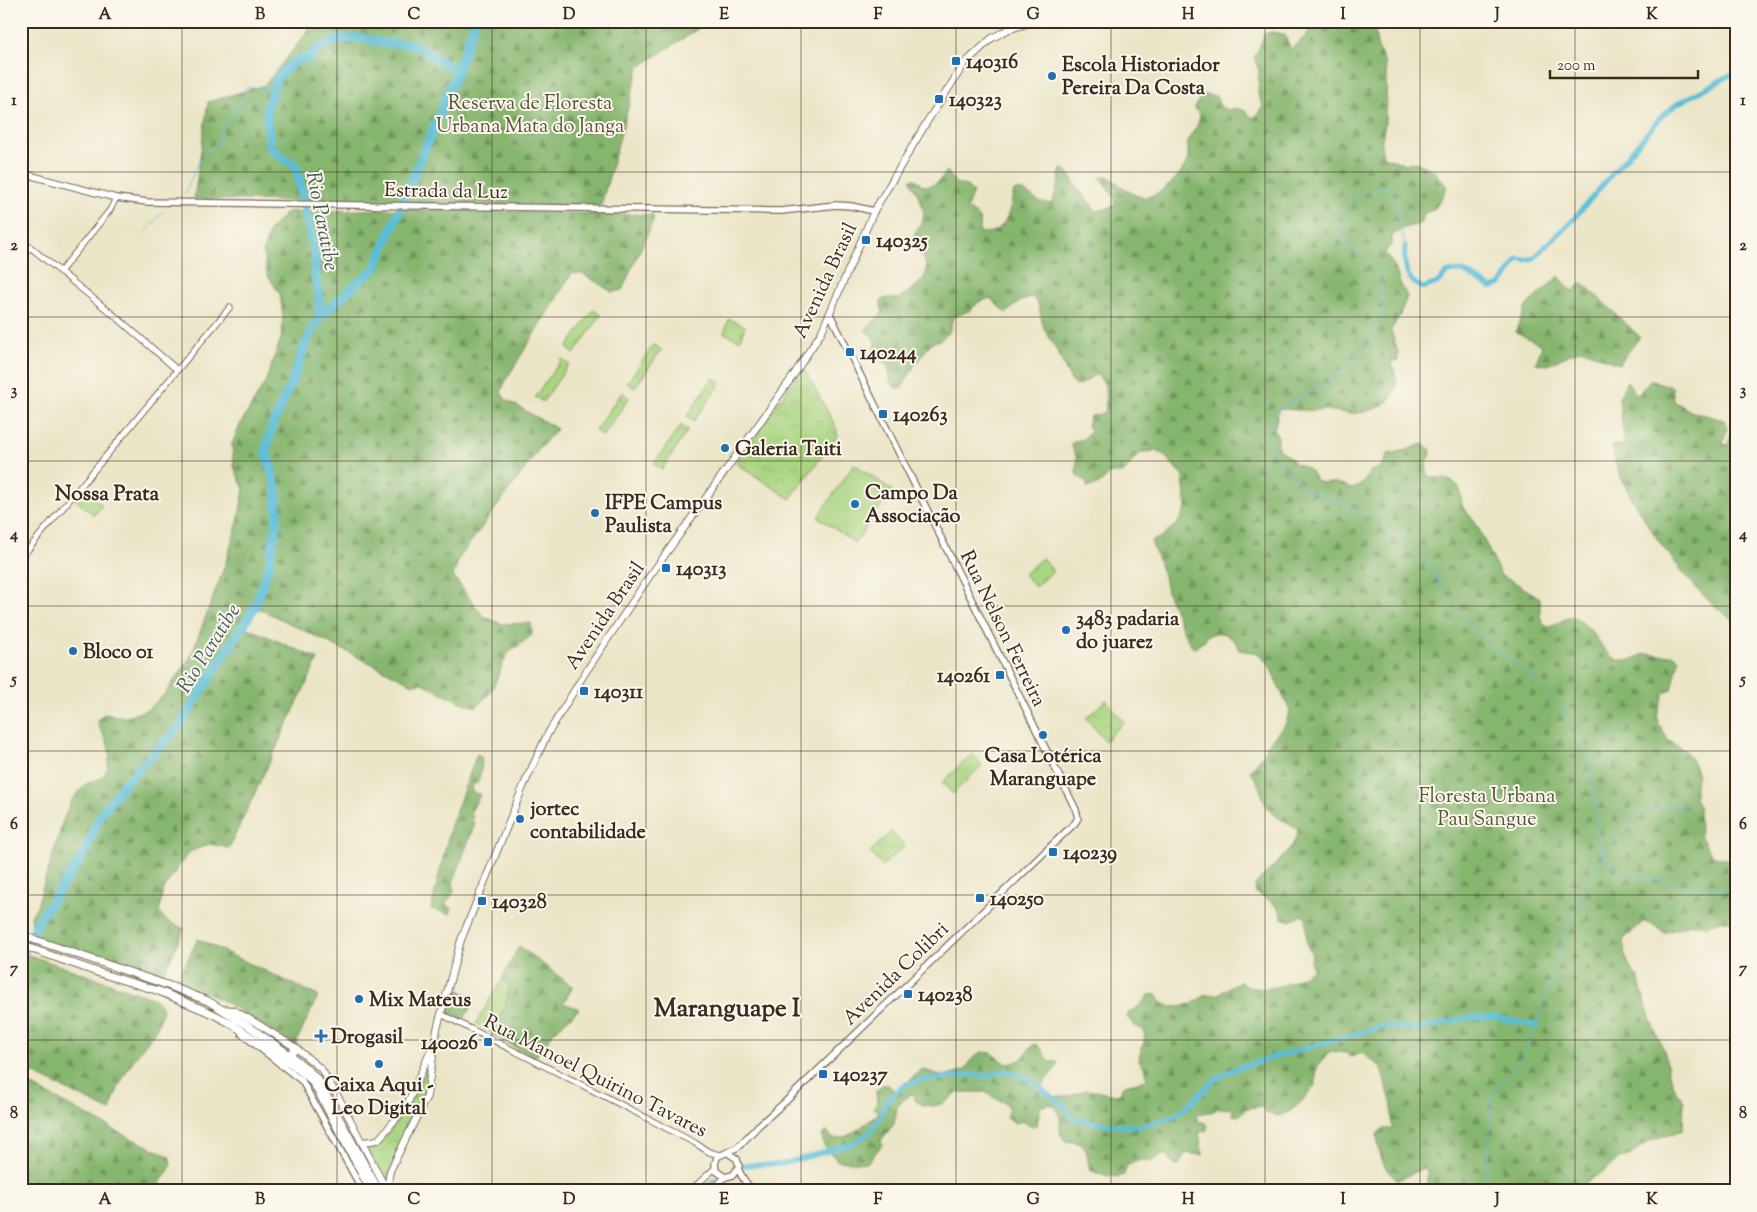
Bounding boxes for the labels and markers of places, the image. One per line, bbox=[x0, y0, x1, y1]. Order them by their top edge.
place label: 140316 bbox=[966, 49, 1018, 78]
place label: Escola Historiador Pereira Da Costa bbox=[1062, 52, 1220, 104]
marker: 140316 bbox=[950, 55, 962, 67]
marker: Escola Historiador Pereira Da Costa bbox=[1046, 70, 1058, 82]
place label: 140323 bbox=[949, 87, 1002, 116]
marker: 140323 bbox=[933, 93, 945, 105]
place label: 140325 bbox=[876, 228, 928, 257]
marker: 140325 bbox=[860, 234, 872, 246]
place label: 140244 bbox=[860, 340, 917, 369]
marker: 140244 bbox=[844, 346, 856, 358]
place label: 140263 bbox=[893, 402, 947, 431]
marker: 140263 bbox=[877, 408, 889, 420]
place label: Galeria Taiti bbox=[735, 436, 842, 465]
marker: Galeria Taiti bbox=[719, 442, 731, 454]
place label: Campo Da Associação bbox=[865, 480, 961, 532]
place label: IFPE Campus Paulista bbox=[605, 490, 722, 542]
marker: Campo Da Associação bbox=[849, 498, 861, 510]
marker: IFPE Campus Paulista bbox=[589, 507, 601, 519]
place label: 140313 bbox=[676, 556, 726, 585]
marker: 140313 bbox=[660, 562, 672, 574]
place label: 3483 padaria do juarez bbox=[1076, 606, 1180, 658]
marker: 3483 padaria do juarez bbox=[1060, 624, 1072, 636]
place label: Bloco 01 bbox=[83, 639, 153, 668]
marker: Bloco 01 bbox=[67, 645, 79, 657]
place label: 140261 bbox=[937, 663, 990, 692]
marker: 140261 bbox=[994, 669, 1006, 681]
place label: 140311 bbox=[594, 679, 643, 708]
marker: 140311 bbox=[578, 685, 590, 697]
marker: Casa Lotérica Maranguape bbox=[1037, 729, 1049, 741]
place label: Casa Lotérica Maranguape bbox=[985, 743, 1102, 795]
place label: jortec contabilidade bbox=[530, 796, 646, 848]
marker: jortec contabilidade bbox=[514, 813, 526, 825]
place label: 140239 bbox=[1063, 840, 1117, 869]
marker: 140239 bbox=[1047, 846, 1059, 858]
place label: 140250 bbox=[990, 886, 1044, 915]
place label: 140328 bbox=[492, 889, 547, 918]
marker: 140250 bbox=[974, 892, 986, 904]
marker: 140328 bbox=[476, 895, 488, 907]
place label: 140238 bbox=[918, 982, 973, 1011]
place label: Mix Mateus bbox=[369, 987, 471, 1016]
marker: 140238 bbox=[902, 988, 914, 1000]
marker: Mix Mateus bbox=[353, 993, 365, 1005]
place label: Drogasil bbox=[331, 1024, 404, 1053]
marker: Drogasil bbox=[315, 1030, 327, 1042]
place label: 140026 bbox=[421, 1030, 478, 1059]
marker: 140026 bbox=[482, 1036, 494, 1048]
marker: Caixa Aqui - Leo Digital bbox=[373, 1058, 385, 1070]
place label: 140237 bbox=[833, 1062, 889, 1091]
marker: 140237 bbox=[817, 1068, 829, 1080]
place label: Caixa Aqui - Leo Digital bbox=[324, 1072, 434, 1124]

